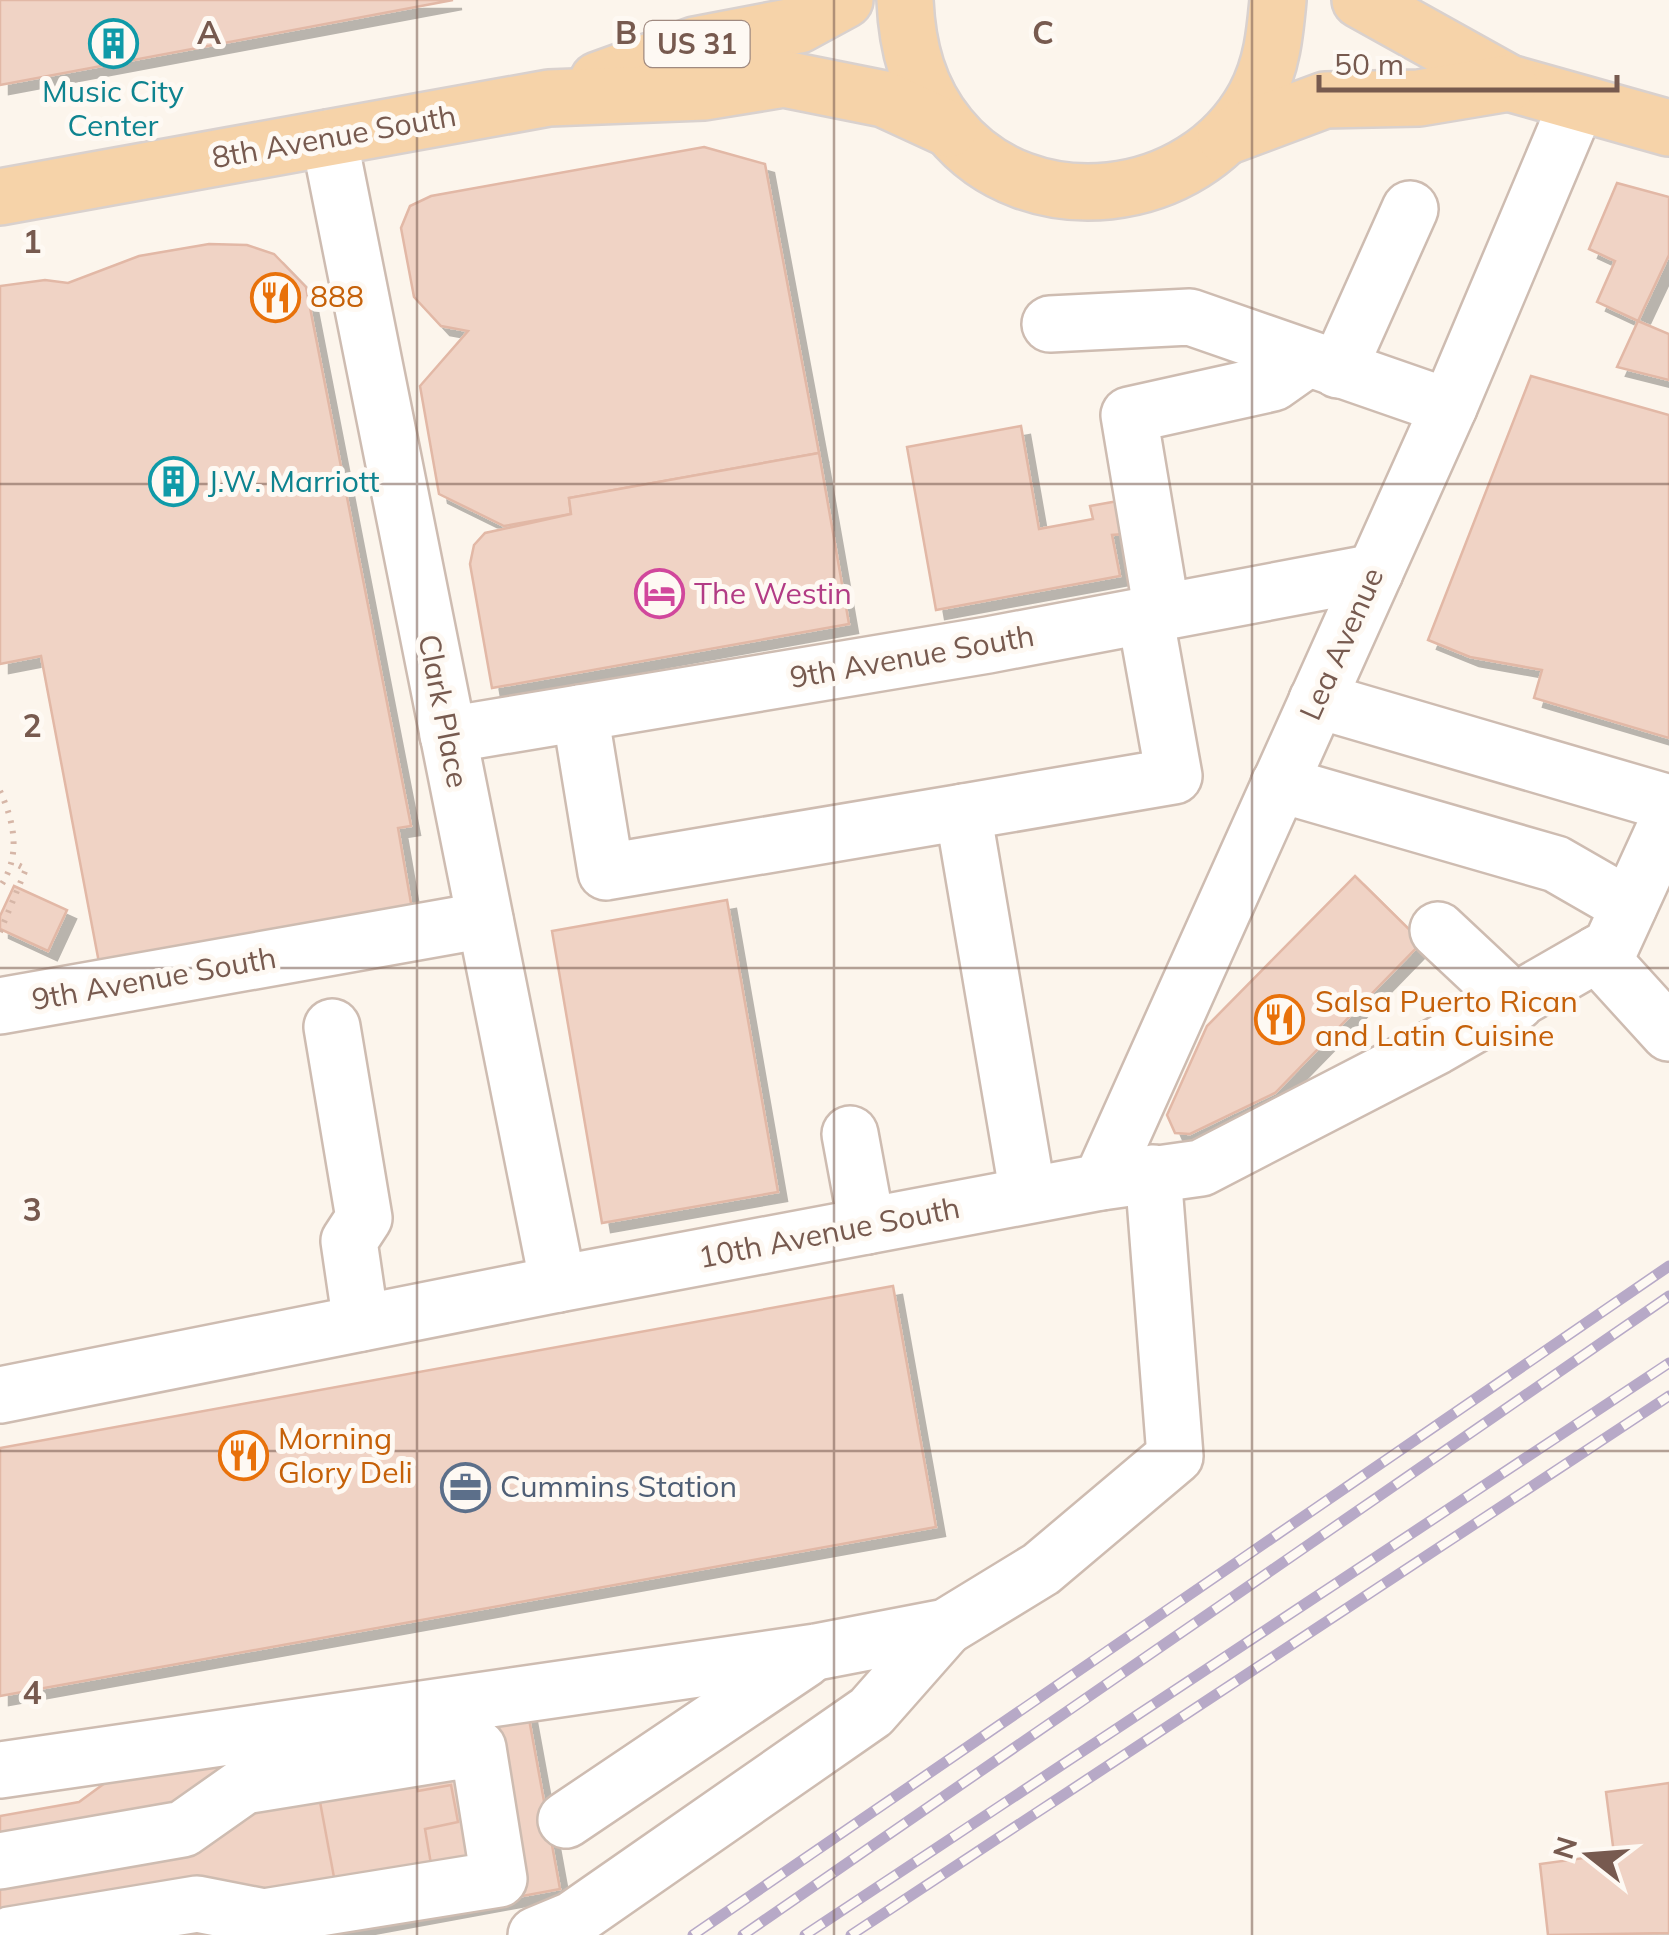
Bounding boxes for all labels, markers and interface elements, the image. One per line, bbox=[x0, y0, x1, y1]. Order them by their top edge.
text: A bbox=[197, 12, 221, 52]
text: B bbox=[615, 12, 637, 52]
text: C bbox=[1032, 12, 1054, 52]
building icon: Music City Center bbox=[87, 17, 139, 69]
road number: US 31 bbox=[644, 21, 750, 67]
scale bar bbox=[1319, 30, 1616, 92]
text: 50 m bbox=[1334, 45, 1404, 83]
place label: Music City Center bbox=[42, 72, 184, 144]
street label: 8th Avenue South bbox=[209, 96, 459, 176]
text: 1 bbox=[22, 221, 42, 261]
restaurant icon: 888 bbox=[249, 271, 301, 323]
place label: 888 bbox=[310, 277, 364, 315]
building icon: J.W. Marriott bbox=[147, 456, 199, 508]
place label: J.W. Marriott bbox=[208, 462, 379, 500]
street label: Lea Avenue bbox=[1291, 561, 1392, 726]
hotel icon: The Westin bbox=[633, 568, 685, 620]
place label: The Westin bbox=[694, 574, 852, 612]
street label: 9th Avenue South bbox=[787, 616, 1037, 696]
street label: Clark Place bbox=[411, 631, 477, 791]
text: 2 bbox=[22, 705, 42, 745]
street label: 9th Avenue South bbox=[29, 938, 279, 1018]
place label: Salsa Puerto Rican and Latin Cuisine bbox=[1315, 982, 1578, 1054]
restaurant icon: Salsa Puerto Rican and Latin Cuisine bbox=[1254, 993, 1306, 1045]
street label: 10th Avenue South bbox=[695, 1188, 963, 1276]
text: 3 bbox=[22, 1189, 42, 1229]
place label: Morning Glory Deli bbox=[278, 1419, 413, 1491]
restaurant icon: Morning Glory Deli bbox=[217, 1430, 269, 1482]
office icon: Cummins Station bbox=[439, 1461, 491, 1513]
place label: Cummins Station bbox=[500, 1467, 737, 1505]
text: 4 bbox=[22, 1672, 42, 1712]
north arrow bbox=[1539, 1805, 1639, 1905]
text: N bbox=[1545, 1832, 1584, 1863]

